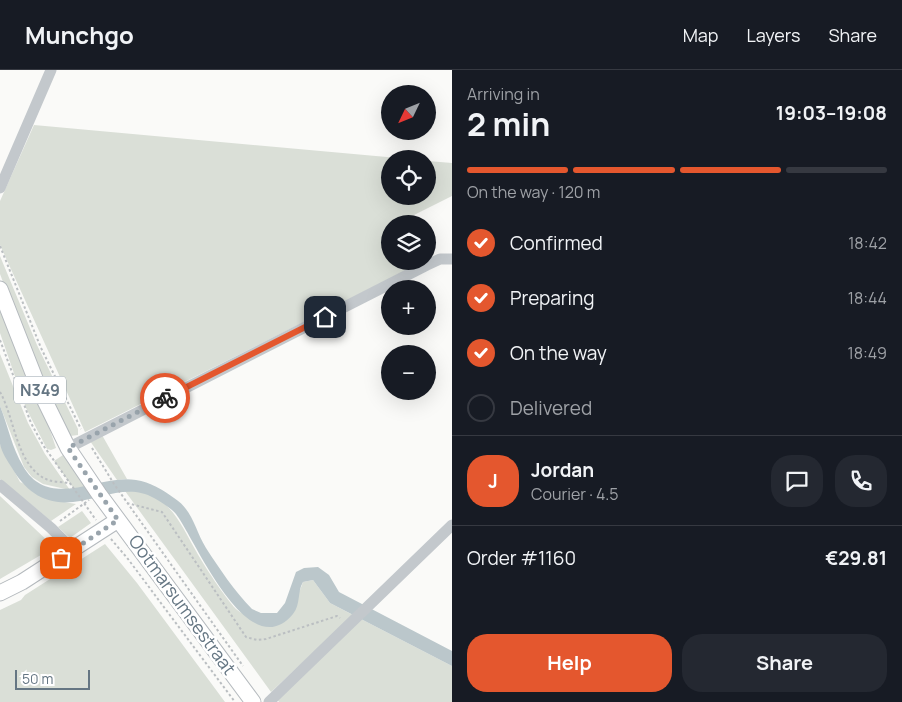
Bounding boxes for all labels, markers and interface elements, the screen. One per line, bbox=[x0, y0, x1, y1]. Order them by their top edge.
text: Munchgo bbox=[25, 18, 134, 51]
text: Map bbox=[683, 23, 718, 47]
text: Layers bbox=[746, 23, 800, 47]
text: Share bbox=[828, 23, 877, 47]
text: Arriving in bbox=[467, 83, 540, 105]
north arrow bbox=[381, 85, 436, 140]
map controls bbox=[381, 85, 436, 400]
text: 19:03–19:08 bbox=[776, 100, 887, 126]
text: 2 min bbox=[467, 102, 550, 146]
button: locate bbox=[381, 150, 436, 205]
text: On the way · 120 m bbox=[467, 181, 600, 203]
button: layers bbox=[381, 215, 436, 270]
icon: check bbox=[467, 229, 495, 257]
text: Confirmed bbox=[510, 230, 603, 256]
text: 18:42 bbox=[848, 232, 887, 254]
button: + bbox=[381, 280, 436, 335]
icon: check bbox=[467, 284, 495, 312]
text: Preparing bbox=[510, 285, 595, 311]
text: 18:44 bbox=[848, 287, 887, 309]
pin bbox=[304, 296, 346, 338]
icon: home bbox=[311, 303, 339, 331]
icon: check bbox=[467, 339, 495, 367]
text: On the way bbox=[510, 340, 607, 366]
text: 18:49 bbox=[847, 342, 887, 364]
button: − bbox=[381, 345, 436, 400]
courier bbox=[140, 373, 190, 423]
road number: N349 bbox=[14, 376, 66, 404]
icon: bike bbox=[151, 384, 179, 412]
text: Delivered bbox=[510, 395, 592, 421]
button: chat bbox=[771, 455, 823, 507]
button: phone bbox=[835, 455, 887, 507]
text: Jordan bbox=[531, 457, 594, 483]
text: J bbox=[488, 468, 498, 494]
text: Courier · 4.5 bbox=[531, 483, 618, 505]
street label: Ootmarsumsestraat bbox=[124, 530, 242, 679]
pin bbox=[40, 537, 82, 579]
icon: bag bbox=[47, 544, 75, 572]
text: Order #1160 bbox=[467, 545, 576, 571]
text: €29.81 bbox=[825, 545, 887, 571]
button: Help bbox=[467, 634, 672, 692]
button: Share bbox=[682, 634, 887, 692]
scale bar bbox=[15, 667, 90, 690]
text: 50 m bbox=[22, 669, 53, 688]

